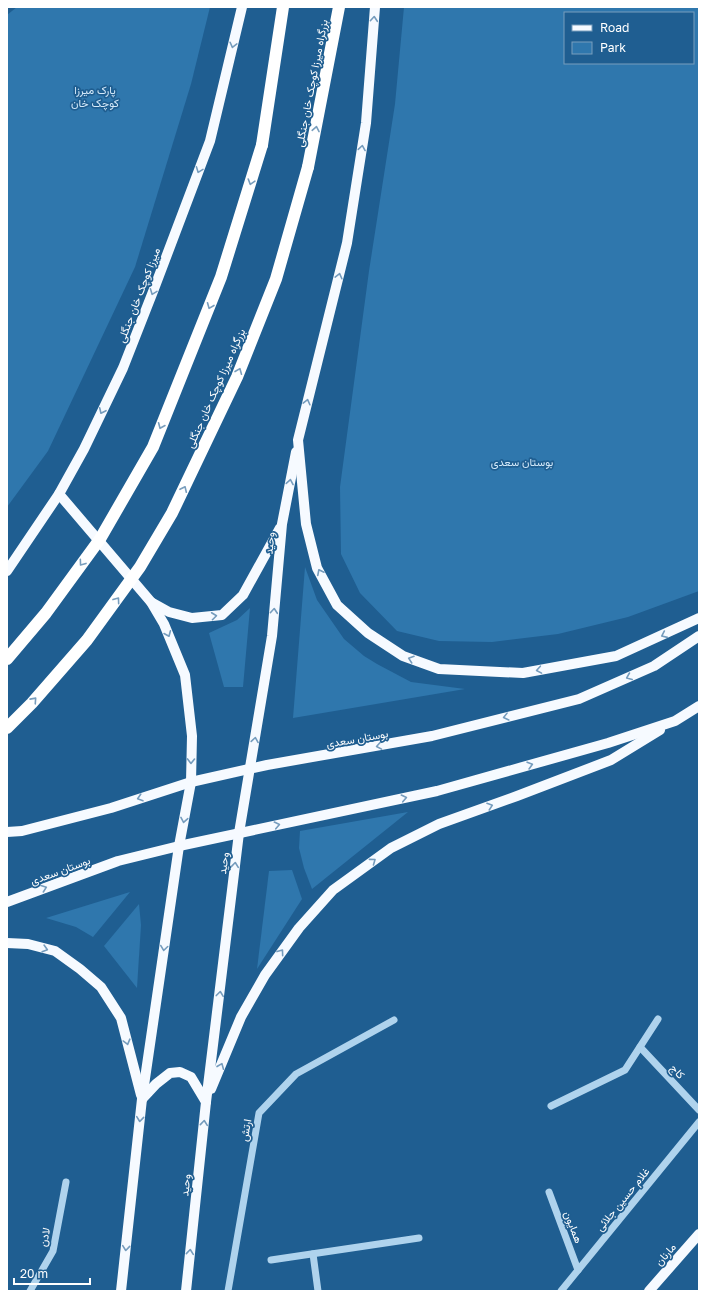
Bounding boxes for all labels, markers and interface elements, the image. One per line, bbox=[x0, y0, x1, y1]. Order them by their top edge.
legend bbox=[564, 12, 694, 64]
one-way arrow bbox=[370, 16, 379, 22]
street label: بزرگراه میرزا کوچک خان جنگلی bbox=[292, 18, 332, 148]
text: Road bbox=[600, 20, 629, 35]
text: Park bbox=[600, 40, 626, 55]
one-way arrow bbox=[230, 42, 238, 48]
park label: پارک میرزا کوچک خان bbox=[71, 83, 119, 111]
one-way arrow bbox=[311, 126, 319, 132]
one-way arrow bbox=[357, 145, 366, 151]
one-way arrow bbox=[195, 167, 203, 174]
one-way arrow bbox=[247, 179, 256, 186]
street label: میرزا کوچک خان جنگلی bbox=[114, 246, 164, 345]
one-way arrow bbox=[334, 273, 342, 279]
one-way arrow bbox=[150, 287, 158, 295]
one-way arrow bbox=[207, 302, 215, 309]
street label: بزرگراه میرزا کوچک خان جنگلی bbox=[183, 326, 249, 451]
one-way arrow bbox=[235, 368, 243, 375]
one-way arrow bbox=[303, 399, 311, 406]
one-way arrow bbox=[99, 407, 107, 415]
one-way arrow bbox=[158, 423, 166, 430]
park label: بوستان سعدی bbox=[491, 455, 553, 469]
one-way arrow bbox=[285, 479, 294, 485]
one-way arrow bbox=[179, 486, 187, 493]
street label: وحید bbox=[262, 531, 277, 555]
one-way arrow bbox=[80, 558, 87, 565]
one-way arrow bbox=[317, 569, 324, 576]
one-way arrow bbox=[112, 597, 120, 604]
one-way arrow bbox=[269, 608, 278, 614]
one-way arrow bbox=[211, 611, 218, 620]
one-way arrow bbox=[163, 630, 171, 638]
one-way arrow bbox=[660, 630, 668, 638]
one-way arrow bbox=[408, 655, 415, 664]
one-way arrow bbox=[536, 666, 543, 674]
one-way arrow bbox=[626, 672, 634, 680]
one-way arrow bbox=[29, 697, 37, 705]
one-way arrow bbox=[503, 713, 509, 721]
street label: بوستان سعدی bbox=[325, 726, 389, 751]
one-way arrow bbox=[250, 737, 258, 743]
one-way arrow bbox=[376, 741, 383, 750]
one-way arrow bbox=[187, 758, 195, 764]
one-way arrow bbox=[526, 761, 533, 770]
one-way arrow bbox=[137, 793, 144, 802]
one-way arrow bbox=[401, 794, 407, 802]
one-way arrow bbox=[486, 802, 493, 810]
one-way arrow bbox=[180, 817, 189, 823]
one-way arrow bbox=[274, 822, 280, 830]
street label: وحید bbox=[215, 851, 232, 875]
street label: بوستان سعدی bbox=[28, 853, 92, 888]
one-way arrow bbox=[369, 858, 376, 866]
one-way arrow bbox=[231, 862, 240, 868]
one-way arrow bbox=[40, 885, 47, 893]
one-way arrow bbox=[42, 944, 49, 953]
one-way arrow bbox=[160, 945, 169, 952]
one-way arrow bbox=[277, 949, 284, 956]
one-way arrow bbox=[215, 991, 224, 997]
one-way arrow bbox=[122, 1038, 131, 1045]
street label: کاج bbox=[667, 1061, 688, 1082]
one-way arrow bbox=[216, 1063, 224, 1070]
one-way arrow bbox=[136, 1116, 145, 1122]
street label: ارتش bbox=[237, 1118, 254, 1142]
one-way arrow bbox=[199, 1120, 208, 1126]
street label: غلام حسین جلائی bbox=[592, 1164, 653, 1235]
street label: وحید bbox=[177, 1173, 194, 1197]
street label: همایون bbox=[561, 1209, 586, 1246]
street label: لادن bbox=[36, 1226, 52, 1248]
street label: مارنان bbox=[652, 1240, 679, 1268]
one-way arrow bbox=[122, 1245, 131, 1251]
one-way arrow bbox=[186, 1249, 195, 1255]
scale bar bbox=[14, 1260, 90, 1286]
text: 20 m bbox=[20, 1266, 48, 1281]

